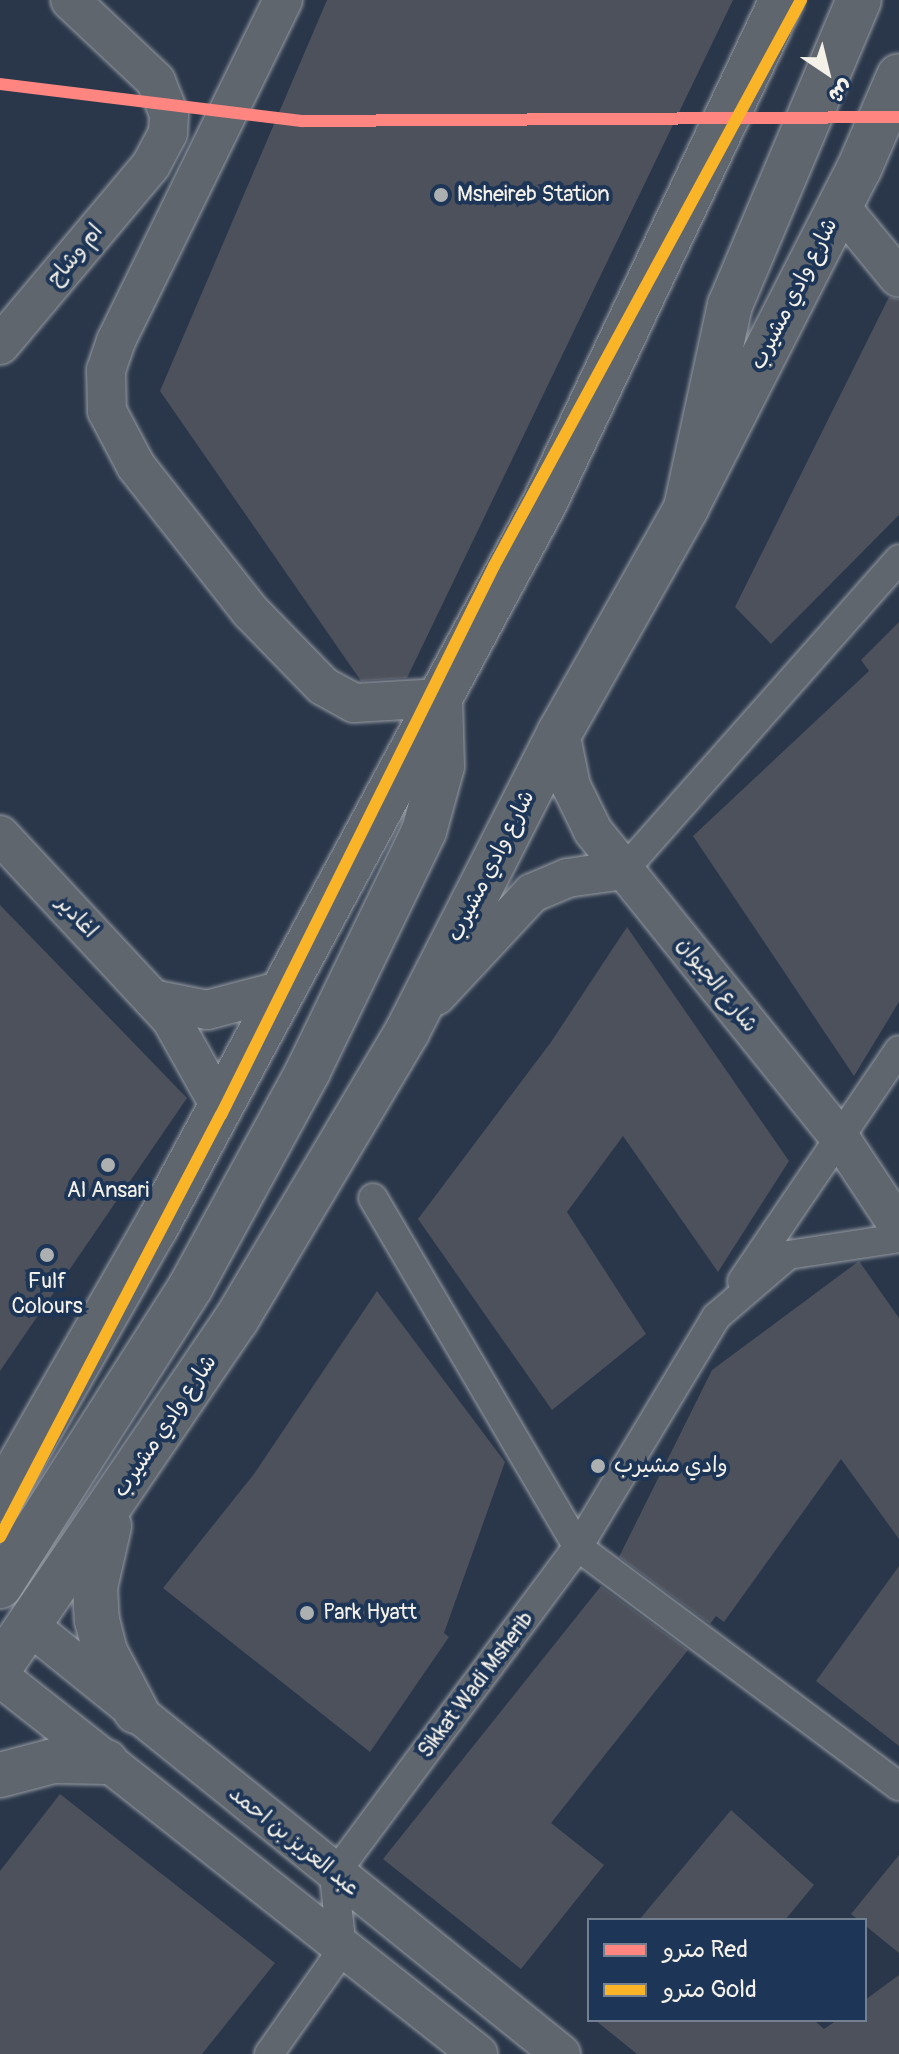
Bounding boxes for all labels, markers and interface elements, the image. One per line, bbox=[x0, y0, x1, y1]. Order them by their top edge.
north arrow bbox=[787, 32, 867, 112]
text: ش bbox=[823, 73, 859, 110]
place label: Msheireb Station bbox=[457, 182, 610, 208]
marker: Msheireb Station bbox=[432, 186, 450, 204]
street label: شارع وادي مشيرب bbox=[745, 214, 843, 374]
street label: ام وشاح bbox=[41, 219, 109, 291]
street label: شارع وادي مشيرب bbox=[442, 786, 540, 946]
street label: اغادير bbox=[51, 890, 103, 944]
street label: شارع الجيوان bbox=[671, 932, 763, 1038]
marker: Al Ansari bbox=[99, 1156, 117, 1174]
place label: Al Ansari bbox=[67, 1178, 149, 1204]
marker: Fulf Colours bbox=[38, 1246, 56, 1264]
place label: Fulf Colours bbox=[11, 1268, 83, 1320]
street label: شارع وادي مشيرب bbox=[108, 1350, 222, 1502]
place label: وادي مشيرب bbox=[614, 1453, 728, 1479]
marker: وادي مشيرب bbox=[589, 1457, 607, 1475]
place label: Park Hyatt bbox=[323, 1600, 417, 1626]
marker: Park Hyatt bbox=[298, 1604, 316, 1622]
street label: Sikkat Wadi Msherib bbox=[412, 1607, 540, 1763]
street label: عبد العزيز بن احمد bbox=[223, 1780, 365, 1902]
legend bbox=[587, 1918, 867, 2022]
text: مترو Red bbox=[663, 1935, 748, 1964]
text: مترو Gold bbox=[663, 1975, 757, 2004]

